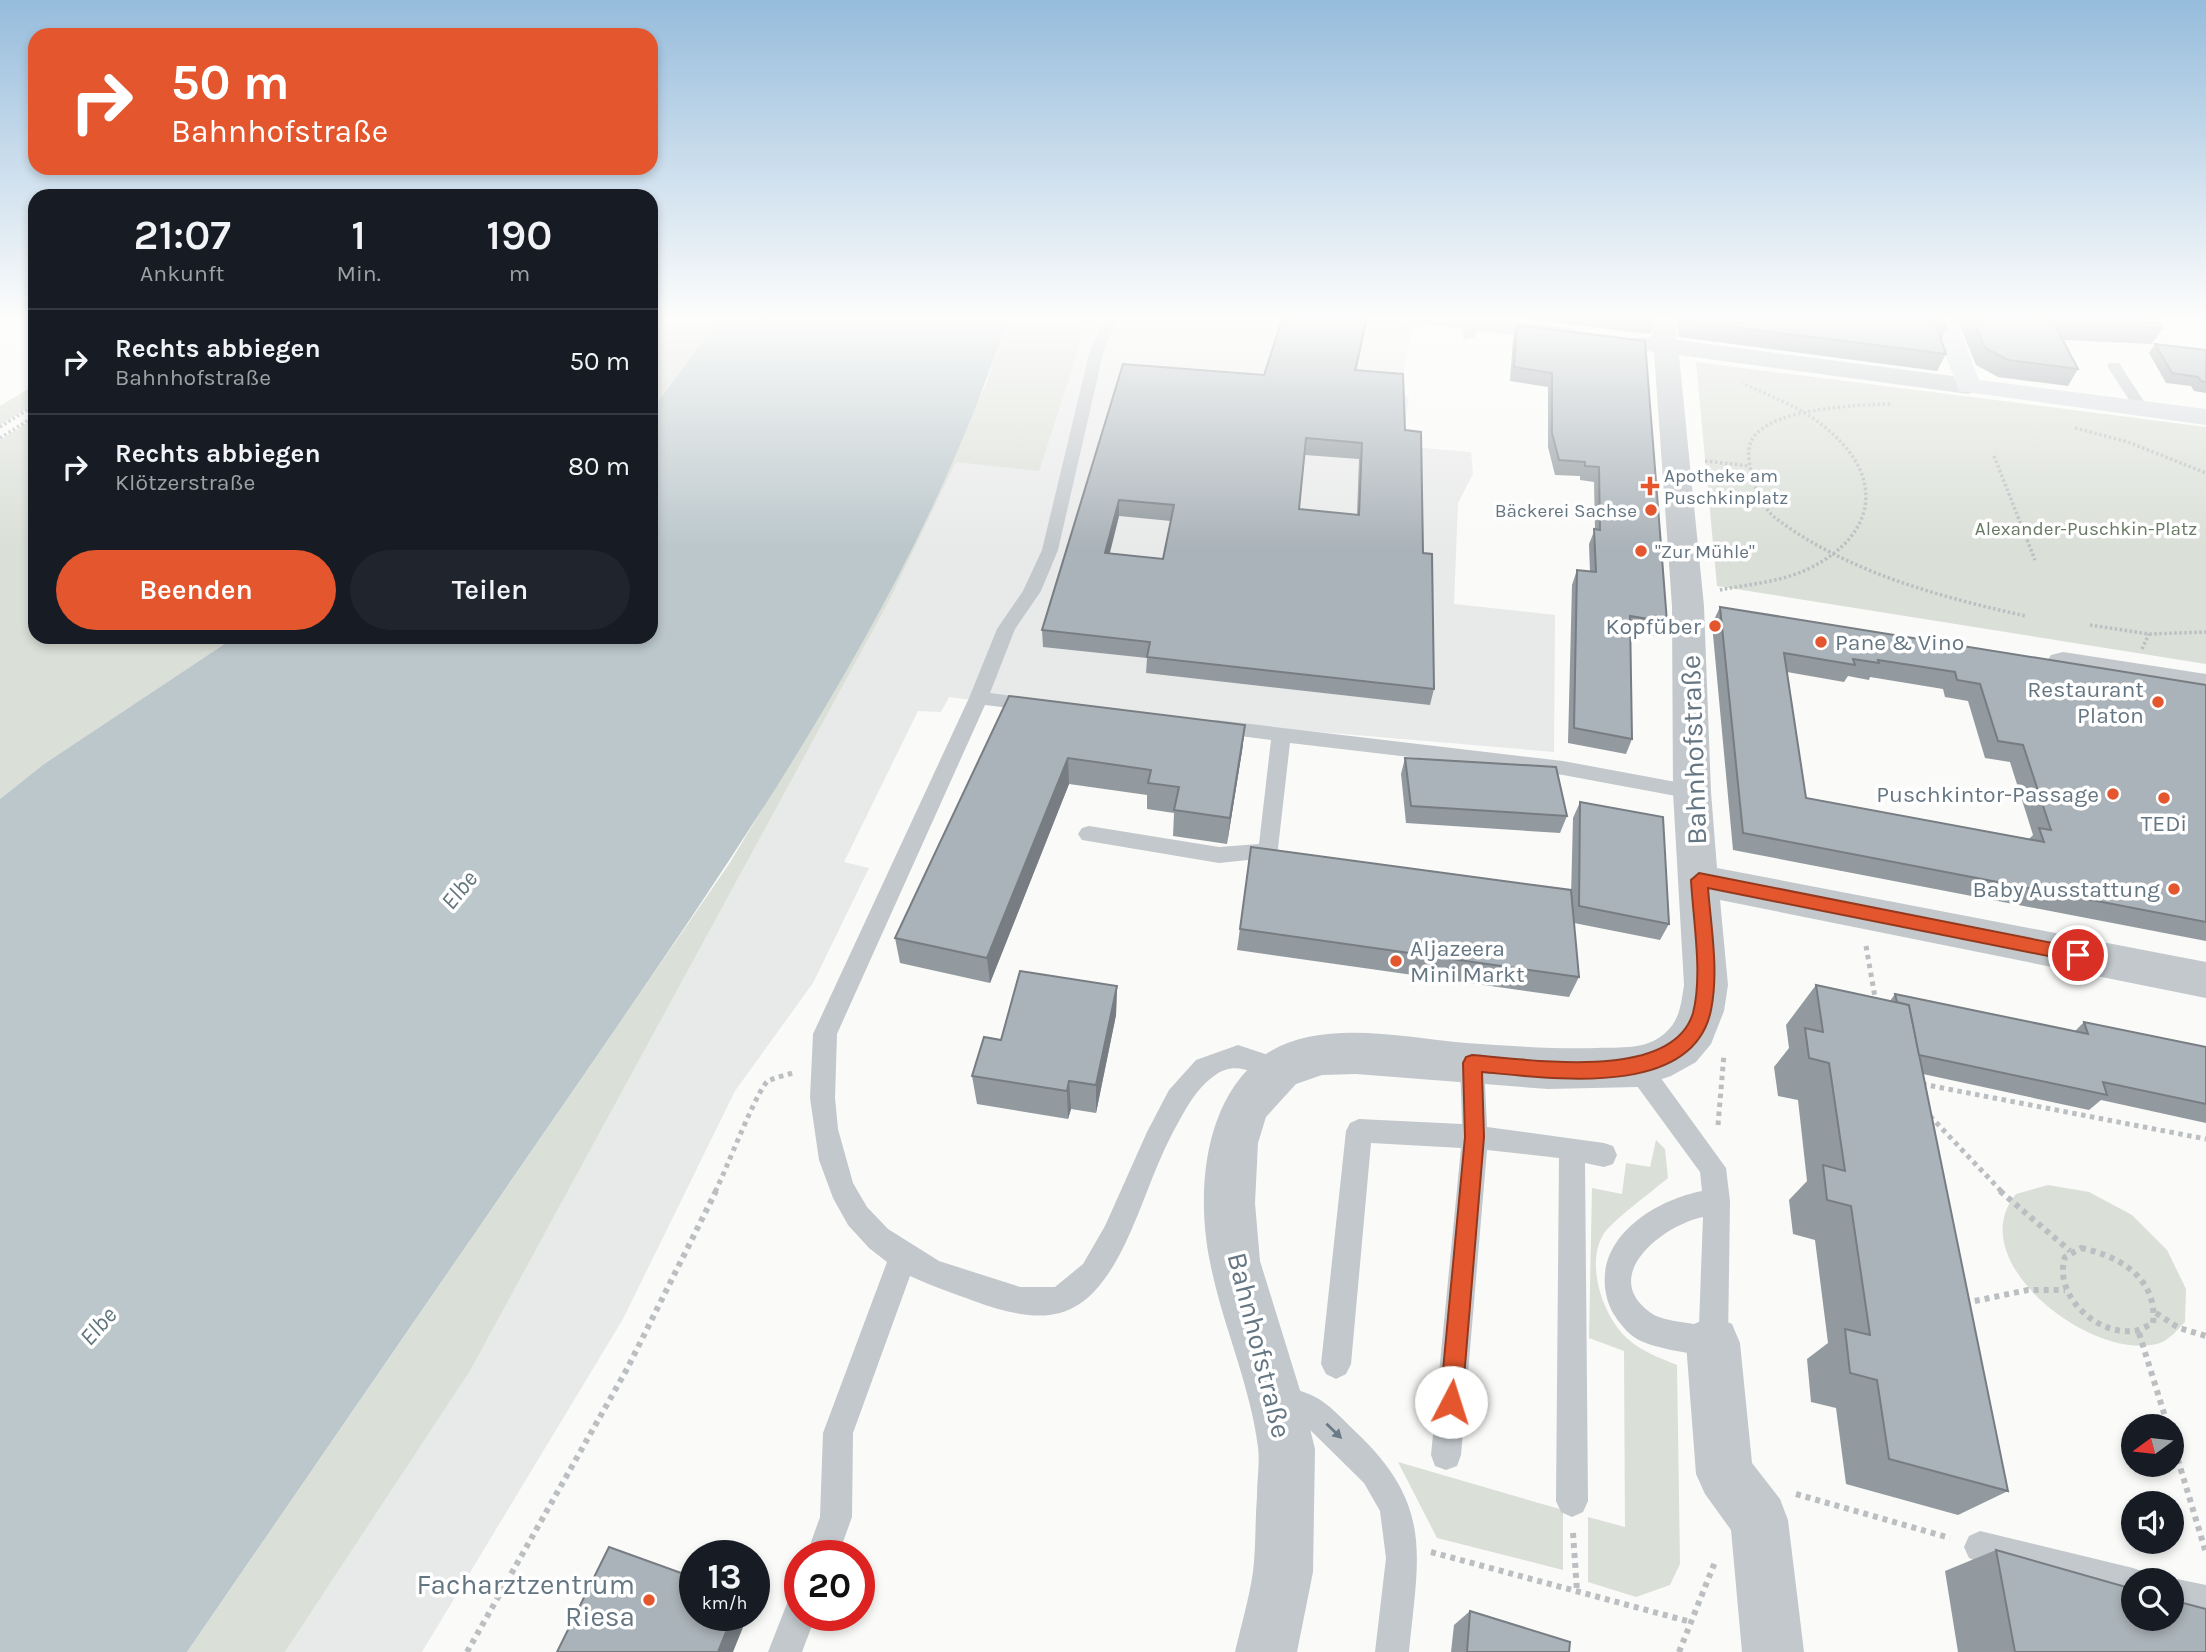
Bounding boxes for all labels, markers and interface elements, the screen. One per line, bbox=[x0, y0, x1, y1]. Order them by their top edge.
text: 50 m bbox=[171, 54, 289, 111]
icon: right bbox=[56, 56, 147, 147]
text: Bahnhofstraße bbox=[171, 113, 388, 150]
text: 21:07 bbox=[134, 210, 231, 260]
text: 1 bbox=[351, 210, 366, 260]
text: 190 bbox=[486, 210, 552, 260]
text: Ankunft bbox=[140, 260, 224, 287]
text: Min. bbox=[336, 260, 381, 287]
text: m bbox=[509, 260, 530, 287]
text: Rechts abbiegen bbox=[115, 333, 321, 364]
icon: right bbox=[56, 343, 94, 381]
text: 50 m bbox=[569, 346, 630, 377]
text: Bahnhofstraße bbox=[115, 364, 271, 391]
text: Rechts abbiegen bbox=[115, 438, 321, 469]
icon: right bbox=[56, 448, 94, 486]
text: 80 m bbox=[568, 451, 630, 482]
place label: Apotheke am Puschkinplatz bbox=[1664, 465, 1788, 509]
text: Klötzerstraße bbox=[115, 469, 255, 496]
marker: Apotheke am Puschkinplatz bbox=[1642, 478, 1658, 494]
place label: Bäckerei Sachse bbox=[1495, 500, 1637, 522]
marker: Bäckerei Sachse bbox=[1643, 502, 1659, 518]
park label: Alexander-Puschkin-Platz bbox=[1975, 518, 2197, 540]
place label: "Zur Mühle" bbox=[1655, 541, 1755, 563]
marker: "Zur Mühle" bbox=[1633, 543, 1649, 559]
button: Beenden bbox=[56, 550, 336, 630]
button: Teilen bbox=[350, 550, 630, 630]
place label: Kopfüber bbox=[1605, 613, 1702, 640]
marker: Kopfüber bbox=[1707, 618, 1723, 634]
place label: Pane & Vino bbox=[1835, 629, 1964, 656]
marker: Pane & Vino bbox=[1813, 634, 1829, 650]
street label: Bahnhofstraße bbox=[1674, 654, 1713, 846]
place label: Restaurant Platon bbox=[2027, 676, 2144, 729]
marker: Restaurant Platon bbox=[2150, 694, 2166, 710]
place label: Puschkintor-Passage bbox=[1876, 781, 2099, 808]
marker: Puschkintor-Passage bbox=[2105, 786, 2121, 802]
marker: TEDi bbox=[2156, 790, 2172, 806]
place label: TEDi bbox=[2141, 810, 2187, 837]
water label: Elbe bbox=[435, 865, 483, 915]
place label: Baby Ausstattung bbox=[1973, 876, 2160, 903]
marker: Baby Ausstattung bbox=[2166, 881, 2182, 897]
pin bbox=[2048, 925, 2108, 985]
place label: Aljazeera Mini Markt bbox=[1410, 935, 1525, 988]
icon: arrive bbox=[2059, 936, 2097, 974]
marker: Aljazeera Mini Markt bbox=[1388, 953, 1404, 969]
street label: Bahnhofstraße bbox=[1221, 1249, 1299, 1441]
water label: Elbe bbox=[74, 1301, 122, 1351]
position arrow bbox=[1414, 1365, 1488, 1439]
north arrow bbox=[2121, 1414, 2184, 1477]
map controls bbox=[2121, 1414, 2184, 1631]
one-way arrow bbox=[1325, 1423, 1342, 1440]
button: sound bbox=[2121, 1491, 2184, 1554]
speed limit sign: 20 bbox=[784, 1540, 875, 1631]
text: 13 bbox=[707, 1556, 742, 1597]
place label: Facharztzentrum Riesa bbox=[417, 1568, 635, 1633]
button: search bbox=[2121, 1568, 2184, 1631]
marker: Facharztzentrum Riesa bbox=[641, 1592, 657, 1608]
text: km/h bbox=[702, 1592, 747, 1614]

